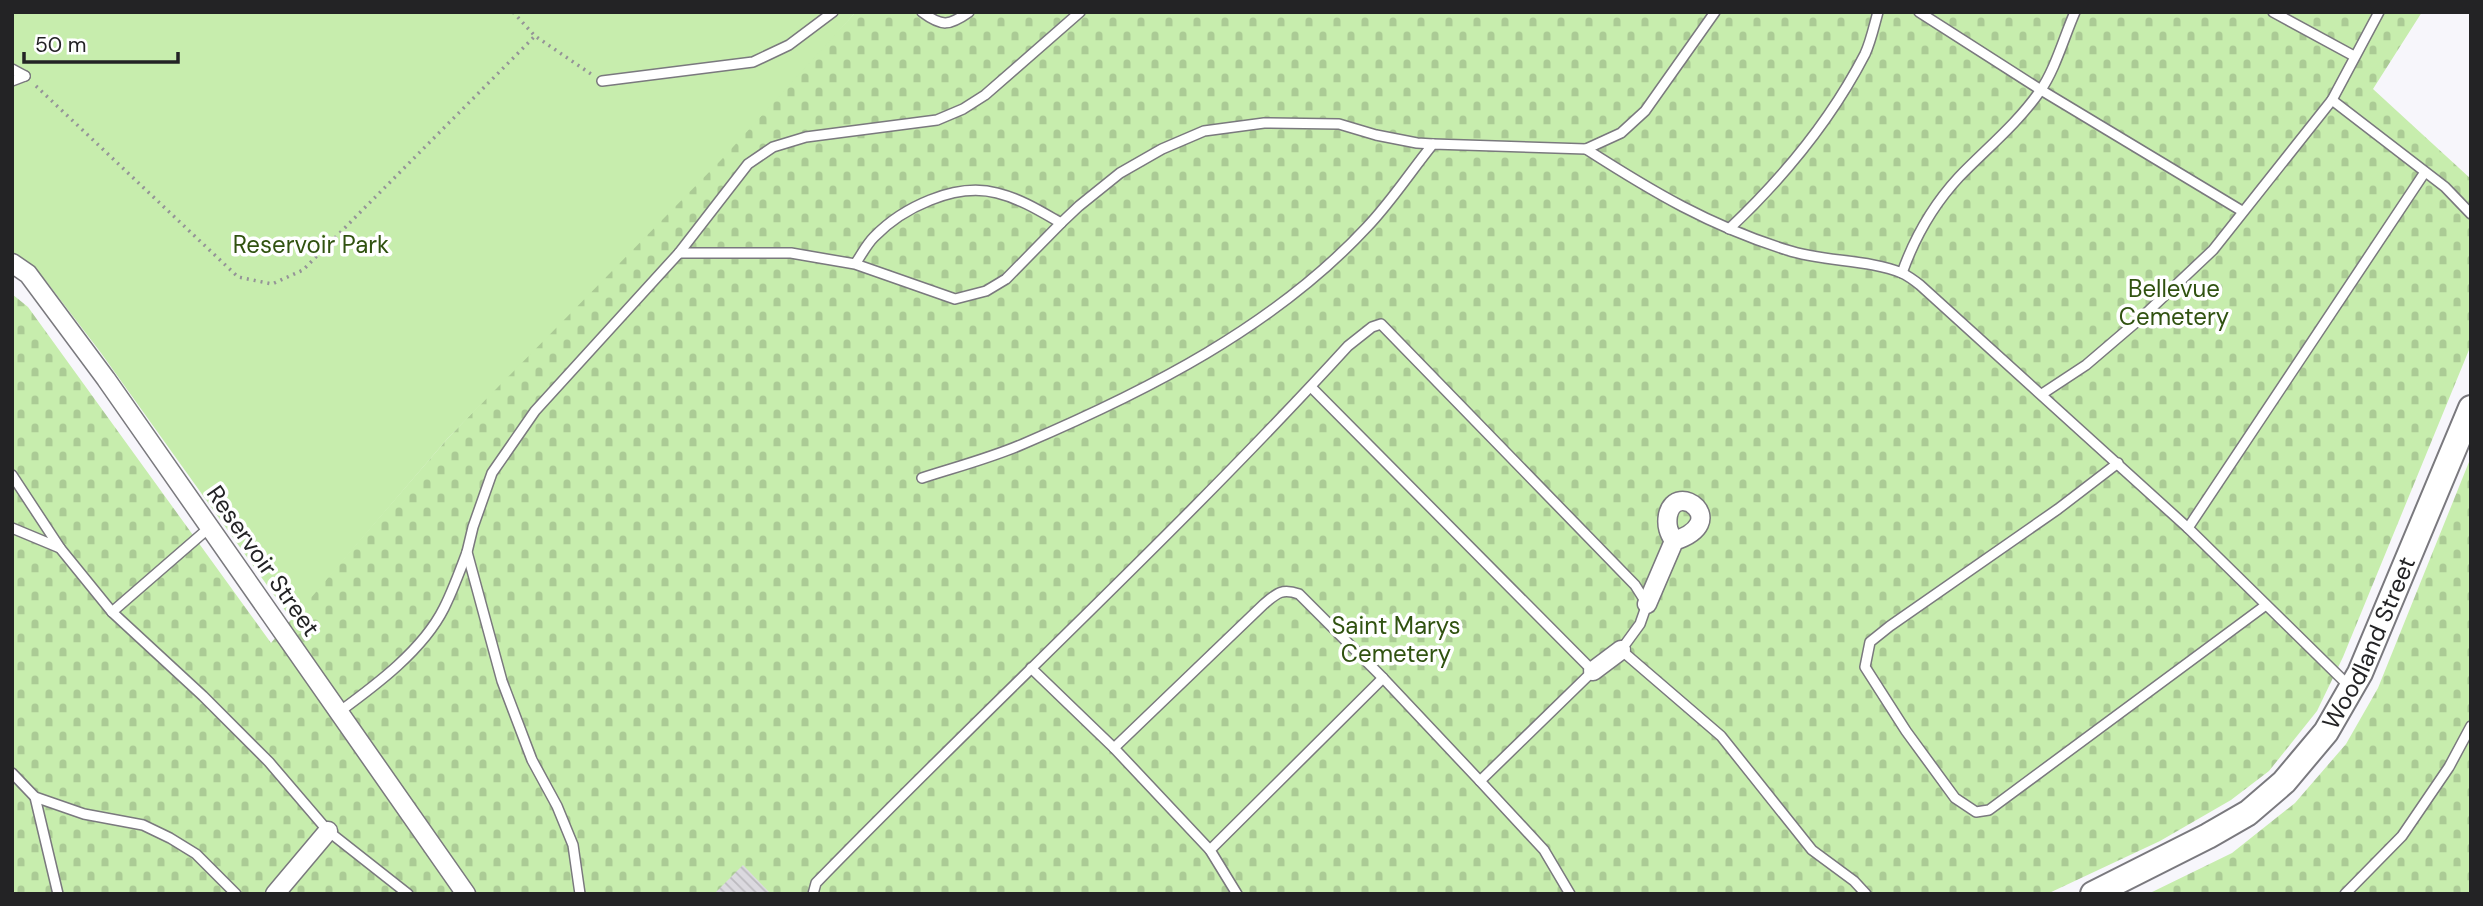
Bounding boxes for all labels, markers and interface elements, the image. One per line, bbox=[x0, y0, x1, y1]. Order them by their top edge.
scale bar bbox=[24, 21, 178, 65]
text: 50 m bbox=[35, 31, 86, 59]
park label: Reservoir Park bbox=[233, 229, 389, 260]
park label: Bellevue Cemetery bbox=[2119, 273, 2229, 332]
street label: Reservoir Street bbox=[200, 479, 327, 642]
street label: Woodland Street bbox=[2315, 552, 2422, 735]
park label: Saint Marys Cemetery bbox=[1331, 610, 1461, 669]

